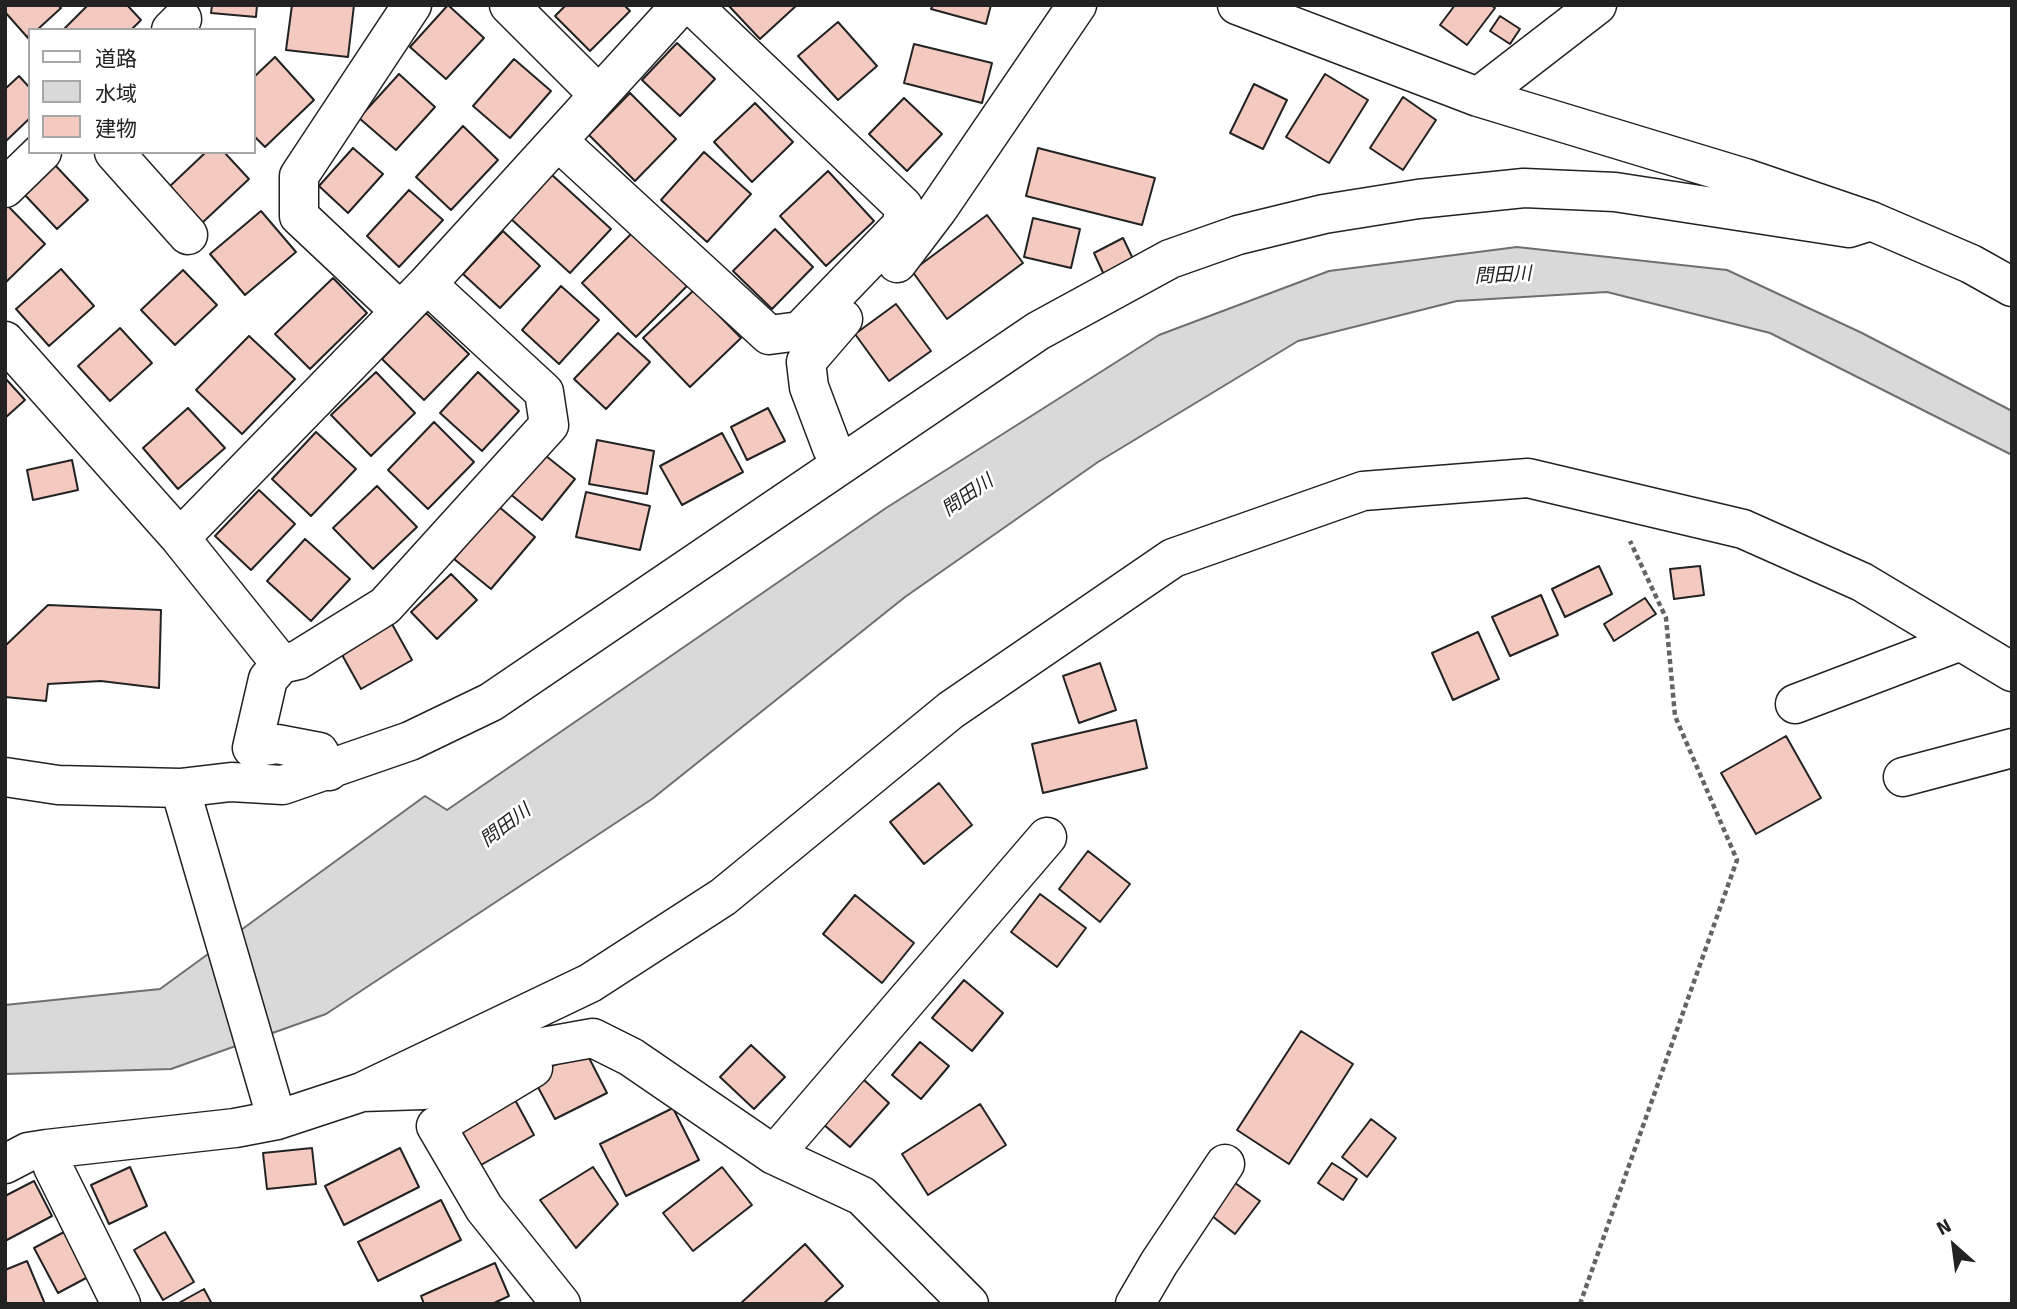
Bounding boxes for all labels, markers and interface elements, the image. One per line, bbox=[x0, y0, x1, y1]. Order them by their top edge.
legend bbox=[28, 28, 256, 154]
text: 道路 bbox=[95, 46, 137, 72]
text: 水域 bbox=[95, 81, 137, 107]
text: 建物 bbox=[95, 116, 137, 142]
water label: 問田川 bbox=[1474, 263, 1532, 289]
water label: 問田川 bbox=[938, 470, 998, 522]
water label: 問田川 bbox=[476, 800, 536, 852]
north arrow bbox=[1919, 1211, 1989, 1281]
text: N bbox=[1933, 1214, 1956, 1241]

